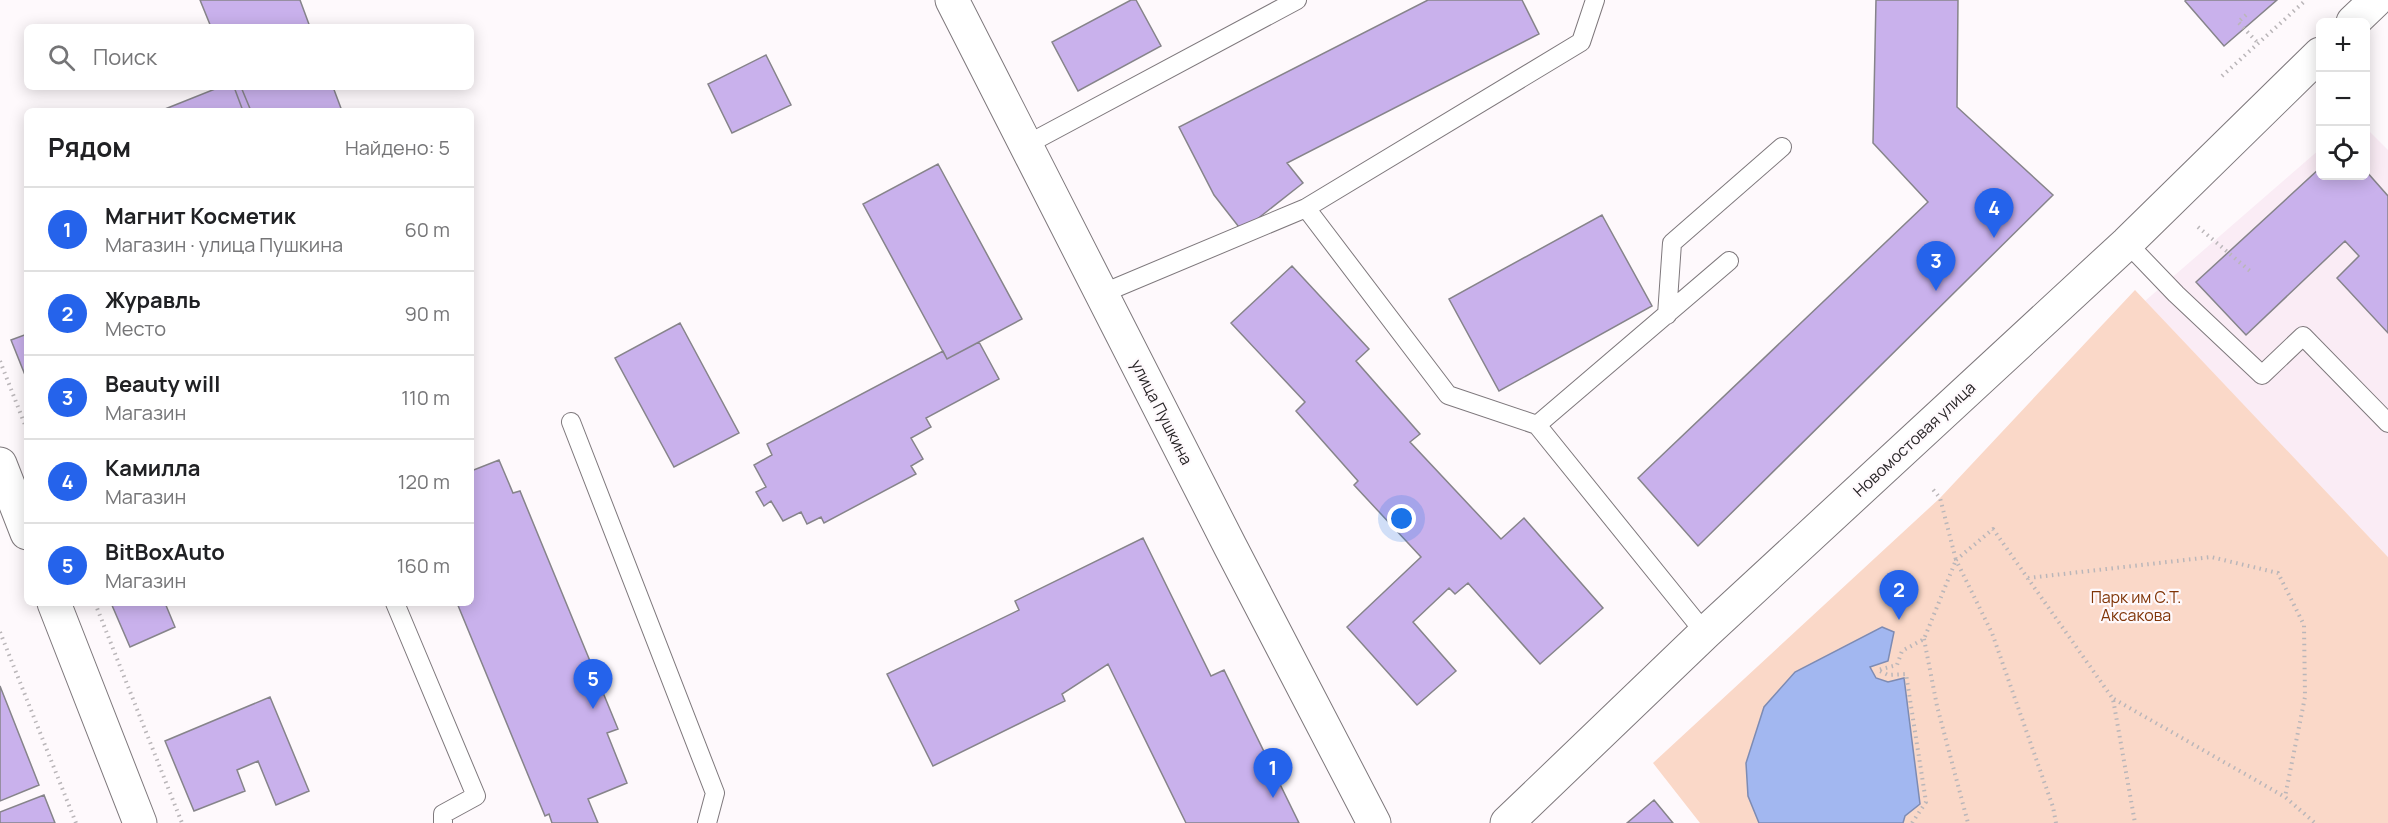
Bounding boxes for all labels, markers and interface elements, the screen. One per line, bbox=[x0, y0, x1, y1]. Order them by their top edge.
map controls bbox=[2316, 18, 2370, 180]
button: + bbox=[2316, 18, 2370, 72]
search box bbox=[24, 24, 474, 90]
icon: search bbox=[45, 41, 78, 74]
text: Поиск bbox=[93, 42, 157, 72]
button: − bbox=[2316, 72, 2370, 126]
button: locate bbox=[2316, 126, 2370, 180]
text: Рядом bbox=[48, 129, 131, 165]
text: Найдено: 5 bbox=[345, 134, 450, 161]
pin: 4 bbox=[1974, 188, 2014, 238]
text: Магнит Косметик bbox=[105, 201, 296, 231]
text: 1 bbox=[63, 216, 72, 243]
text: 60 m bbox=[404, 216, 450, 243]
text: Магазин · улица Пушкина bbox=[105, 231, 343, 258]
pin: 3 bbox=[1916, 242, 1956, 291]
text: Журавль bbox=[105, 285, 201, 315]
text: 2 bbox=[62, 300, 73, 327]
text: 90 m bbox=[404, 300, 450, 327]
text: Место bbox=[105, 315, 166, 342]
street label: улица Пушкина bbox=[1126, 356, 1198, 468]
text: Beauty will bbox=[105, 369, 220, 399]
street label: Новомостовая улица bbox=[1848, 376, 1980, 502]
text: 3 bbox=[62, 384, 73, 411]
text: 110 m bbox=[401, 384, 450, 411]
text: Магазин bbox=[105, 399, 186, 426]
text: Камилла bbox=[105, 453, 201, 483]
text: 4 bbox=[61, 468, 74, 495]
text: 120 m bbox=[398, 468, 450, 495]
text: Магазин bbox=[105, 483, 186, 510]
your location bbox=[1387, 504, 1416, 533]
text: BitBoxAuto bbox=[105, 537, 225, 567]
text: 5 bbox=[62, 552, 73, 579]
text: 160 m bbox=[397, 552, 450, 579]
text: Магазин bbox=[105, 567, 186, 594]
pin: 2 bbox=[1880, 570, 1918, 620]
park label: Парк им С.Т. Аксакова bbox=[2091, 586, 2181, 626]
pin: 5 bbox=[574, 660, 612, 709]
pin: 1 bbox=[1254, 748, 1292, 798]

